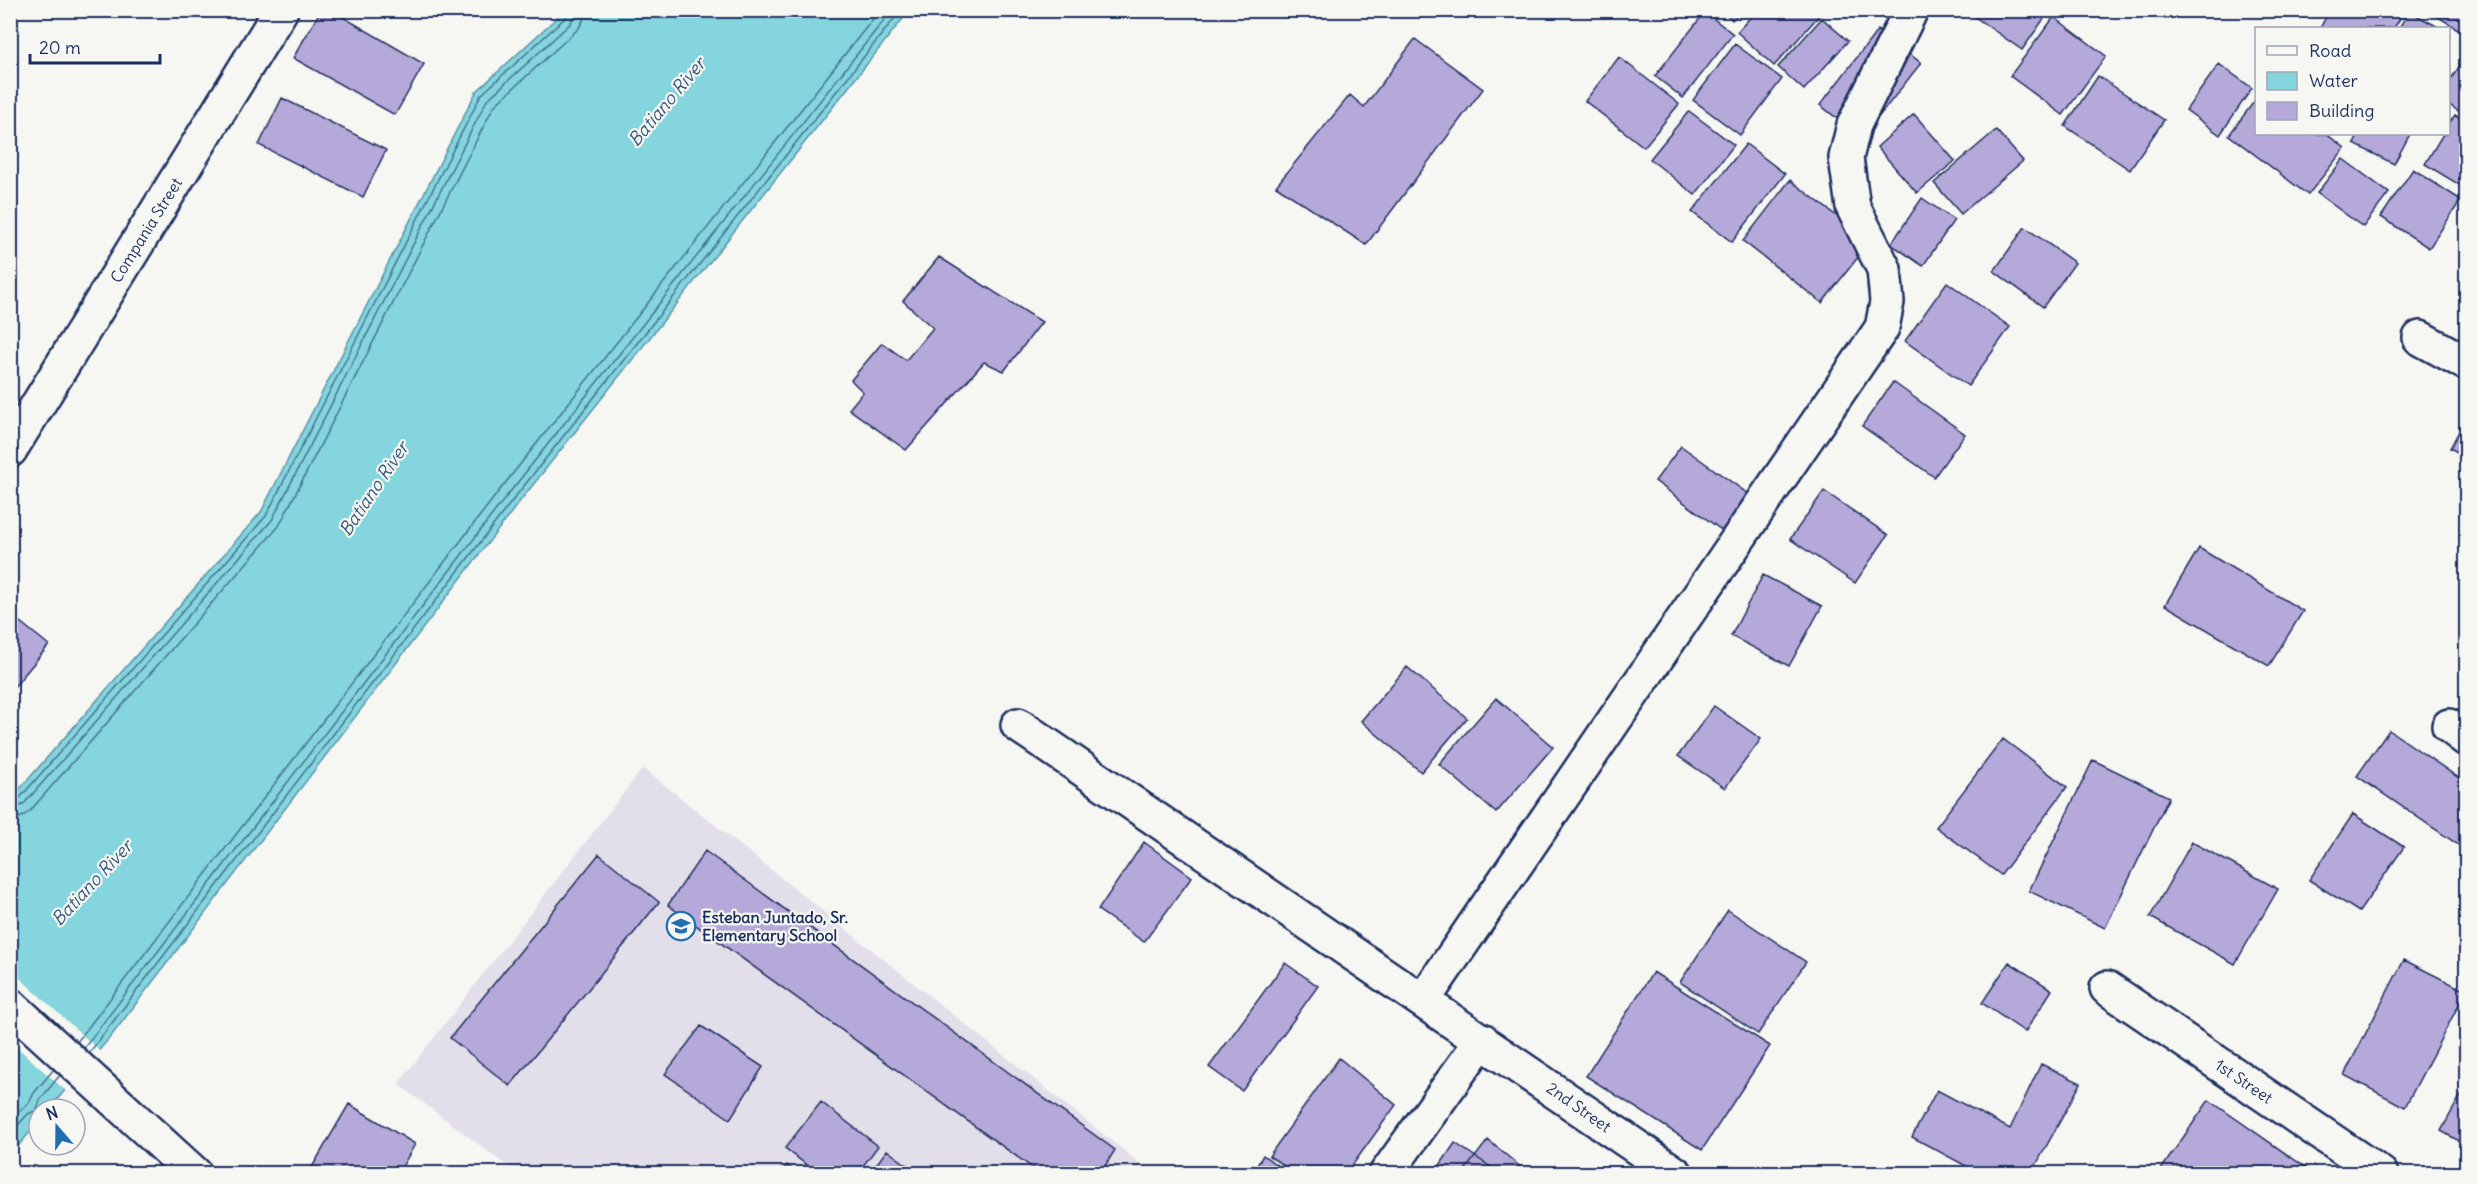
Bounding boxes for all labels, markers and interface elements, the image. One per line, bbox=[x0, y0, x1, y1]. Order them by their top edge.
scale bar bbox=[30, 27, 160, 65]
legend bbox=[2255, 27, 2450, 135]
text: 20 m bbox=[39, 36, 81, 59]
text: Road bbox=[2309, 39, 2352, 62]
water label: Batiano River bbox=[623, 51, 712, 151]
text: Water bbox=[2309, 69, 2359, 92]
text: Building bbox=[2309, 99, 2374, 122]
street label: Compania Street bbox=[106, 173, 187, 286]
water label: Batiano River bbox=[334, 435, 415, 540]
water label: Batiano River bbox=[46, 833, 139, 930]
place label: Esteban Juntado, Sr. Elementary School bbox=[702, 907, 848, 946]
school or university icon: Esteban Juntado, Sr. Elementary School bbox=[665, 910, 697, 942]
street label: 1st Street bbox=[2211, 1054, 2277, 1108]
street label: 2nd Street bbox=[1543, 1078, 1616, 1137]
north arrow bbox=[27, 1097, 87, 1157]
text: N bbox=[43, 1102, 60, 1124]

